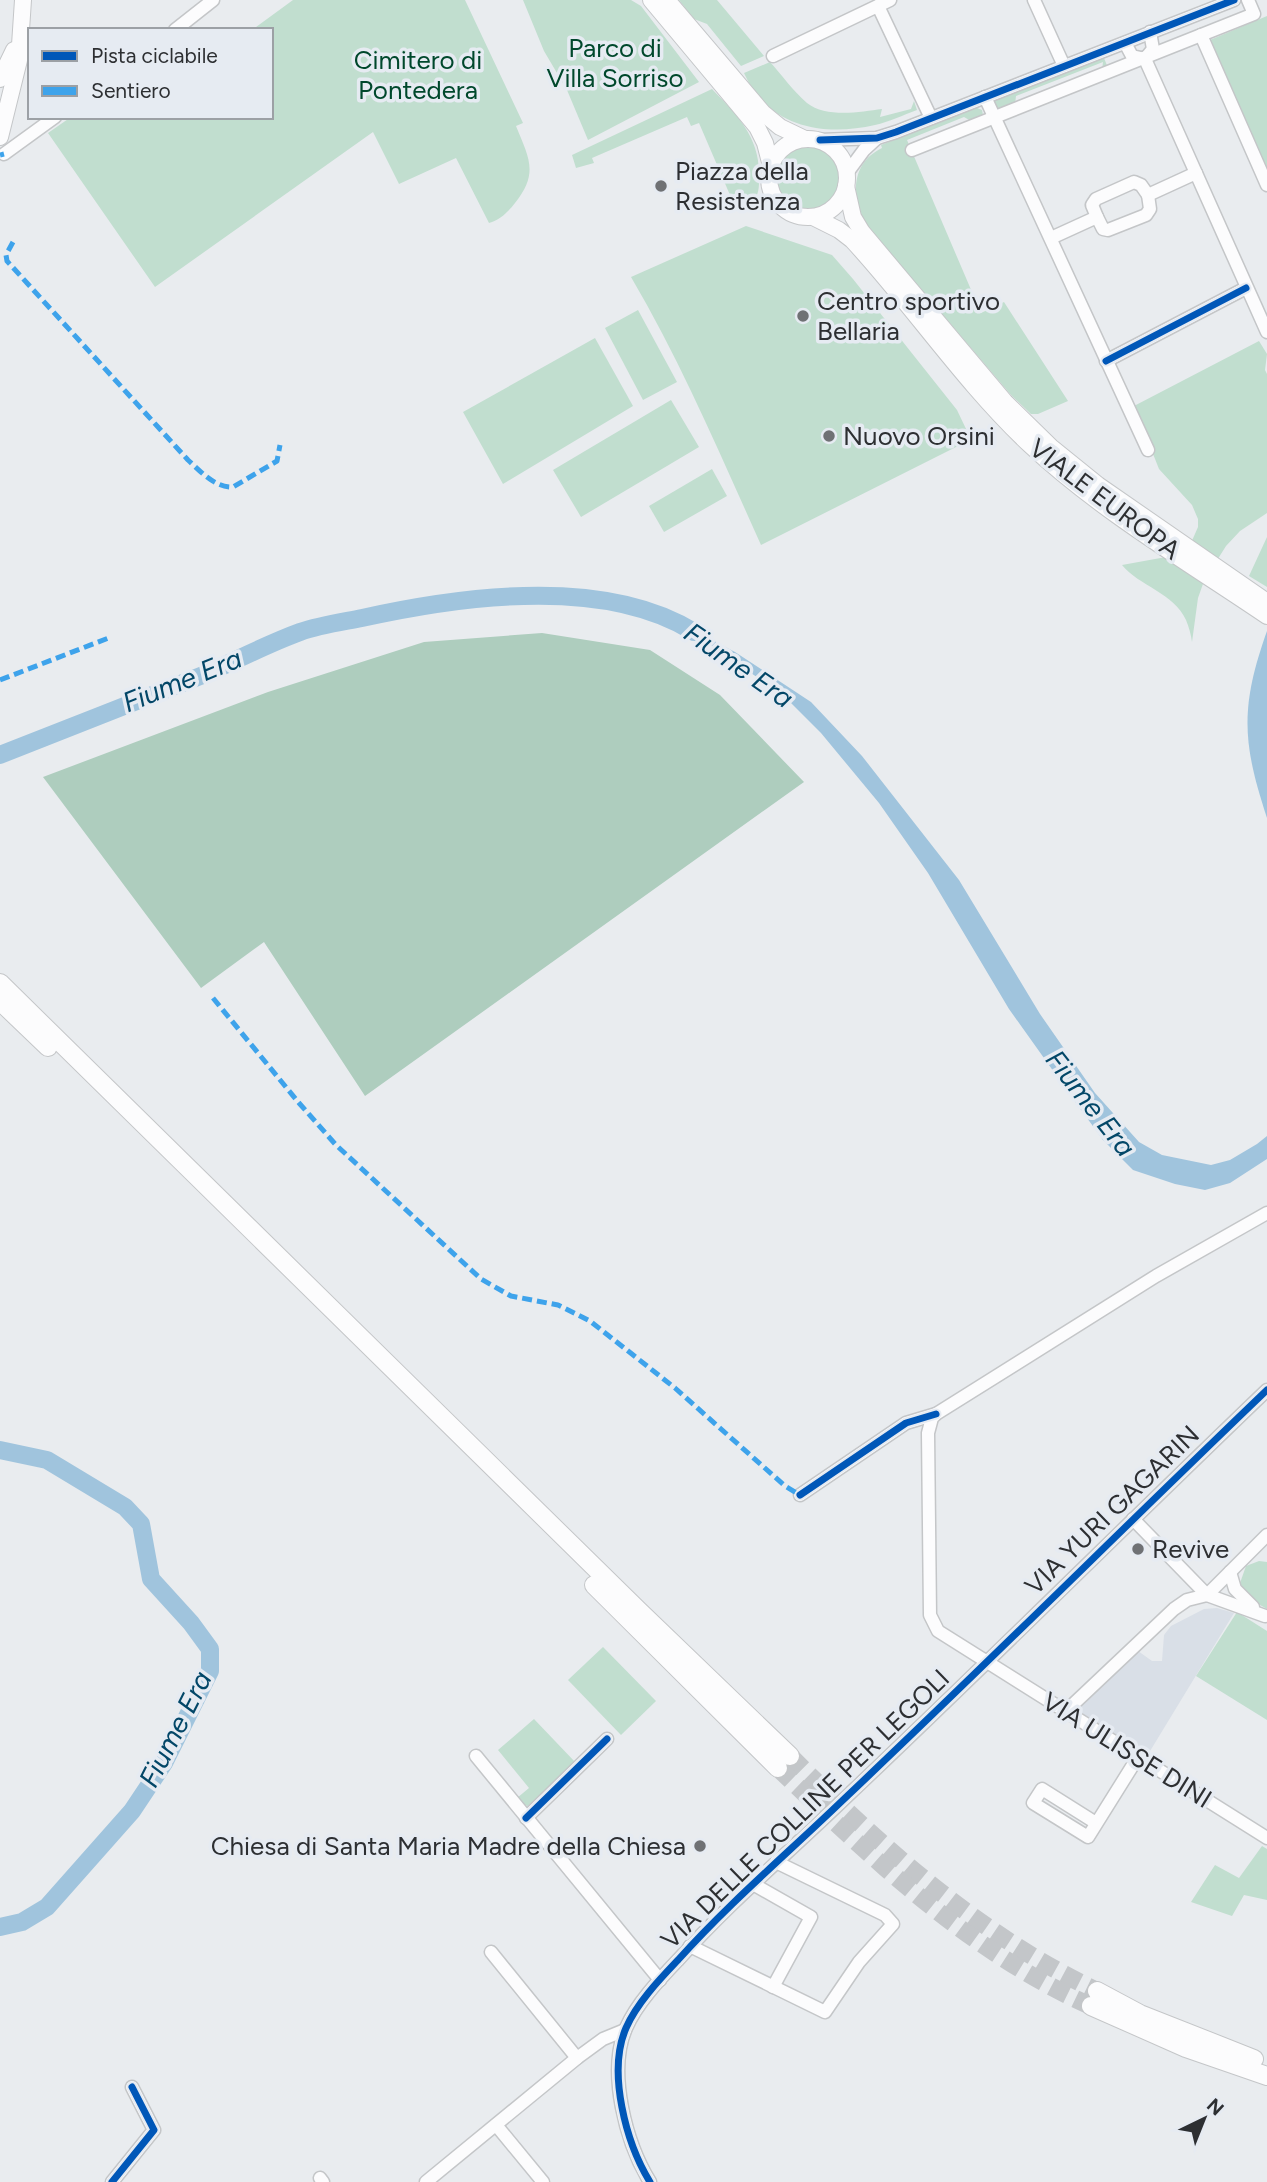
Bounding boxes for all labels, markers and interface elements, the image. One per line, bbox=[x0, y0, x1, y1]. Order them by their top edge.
legend bbox=[28, 28, 273, 119]
park label: Parco di Villa Sorriso bbox=[546, 32, 684, 94]
text: Pista ciclabile bbox=[91, 43, 218, 68]
park label: Cimitero di Pontedera bbox=[354, 44, 482, 106]
text: Sentiero bbox=[91, 78, 171, 103]
place label: Piazza della Resistenza bbox=[675, 155, 809, 217]
marker: Piazza della Resistenza bbox=[653, 178, 669, 194]
place label: Centro sportivo Bellaria bbox=[817, 285, 1000, 347]
marker: Centro sportivo Bellaria bbox=[795, 308, 811, 324]
place label: Nuovo Orsini bbox=[843, 420, 995, 452]
marker: Nuovo Orsini bbox=[821, 428, 837, 444]
street label: VIALE EUROPA bbox=[1023, 432, 1187, 566]
water label: Fiume Era bbox=[678, 615, 800, 715]
water label: Fiume Era bbox=[117, 641, 247, 719]
water label: Fiume Era bbox=[1039, 1043, 1143, 1163]
street label: VIA YURI GAGARIN bbox=[1018, 1419, 1206, 1601]
place label: Revive bbox=[1152, 1533, 1229, 1565]
marker: Revive bbox=[1130, 1541, 1146, 1557]
street label: VIA DELLE COLLINE PER LEGOLI bbox=[654, 1662, 956, 1956]
water label: Fiume Era bbox=[131, 1665, 219, 1793]
street label: VIA ULISSE DINI bbox=[1036, 1685, 1218, 1815]
place label: Chiesa di Santa Maria Madre della Chiesa bbox=[211, 1830, 686, 1862]
marker: Chiesa di Santa Maria Madre della Chiesa bbox=[692, 1838, 708, 1854]
north arrow bbox=[1169, 2084, 1239, 2154]
text: N bbox=[1202, 2094, 1228, 2120]

